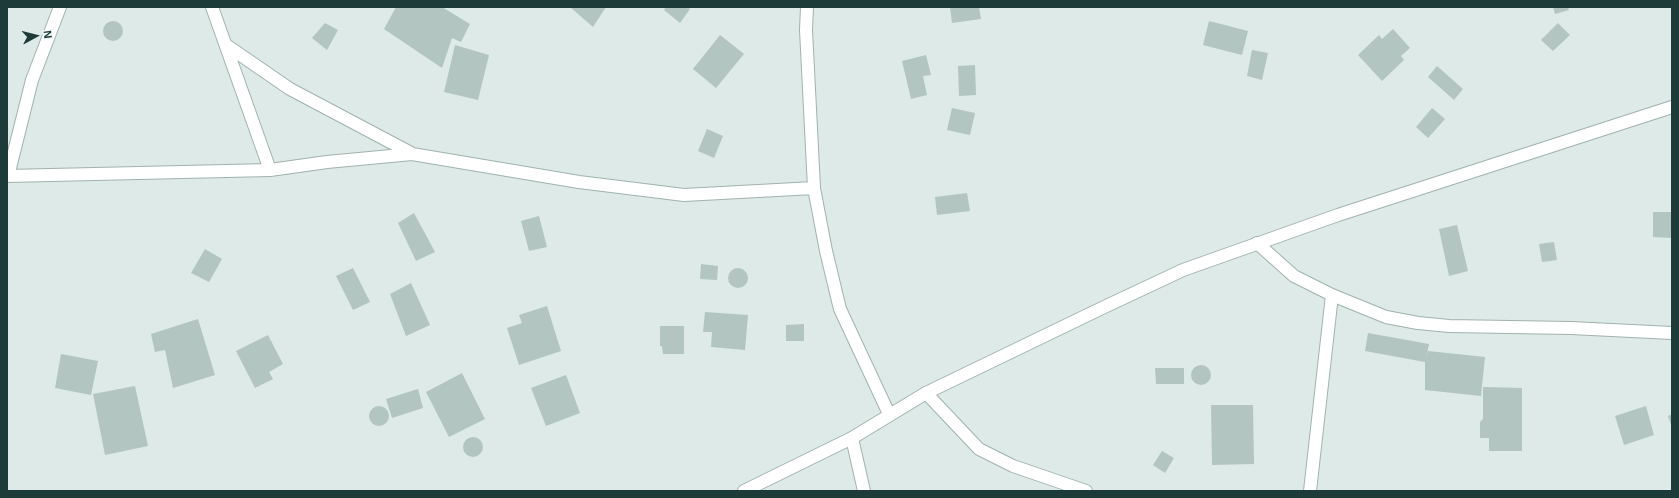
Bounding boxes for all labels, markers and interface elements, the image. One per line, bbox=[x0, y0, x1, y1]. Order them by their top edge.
north arrow bbox=[16, 16, 56, 56]
text: N bbox=[41, 30, 54, 39]

